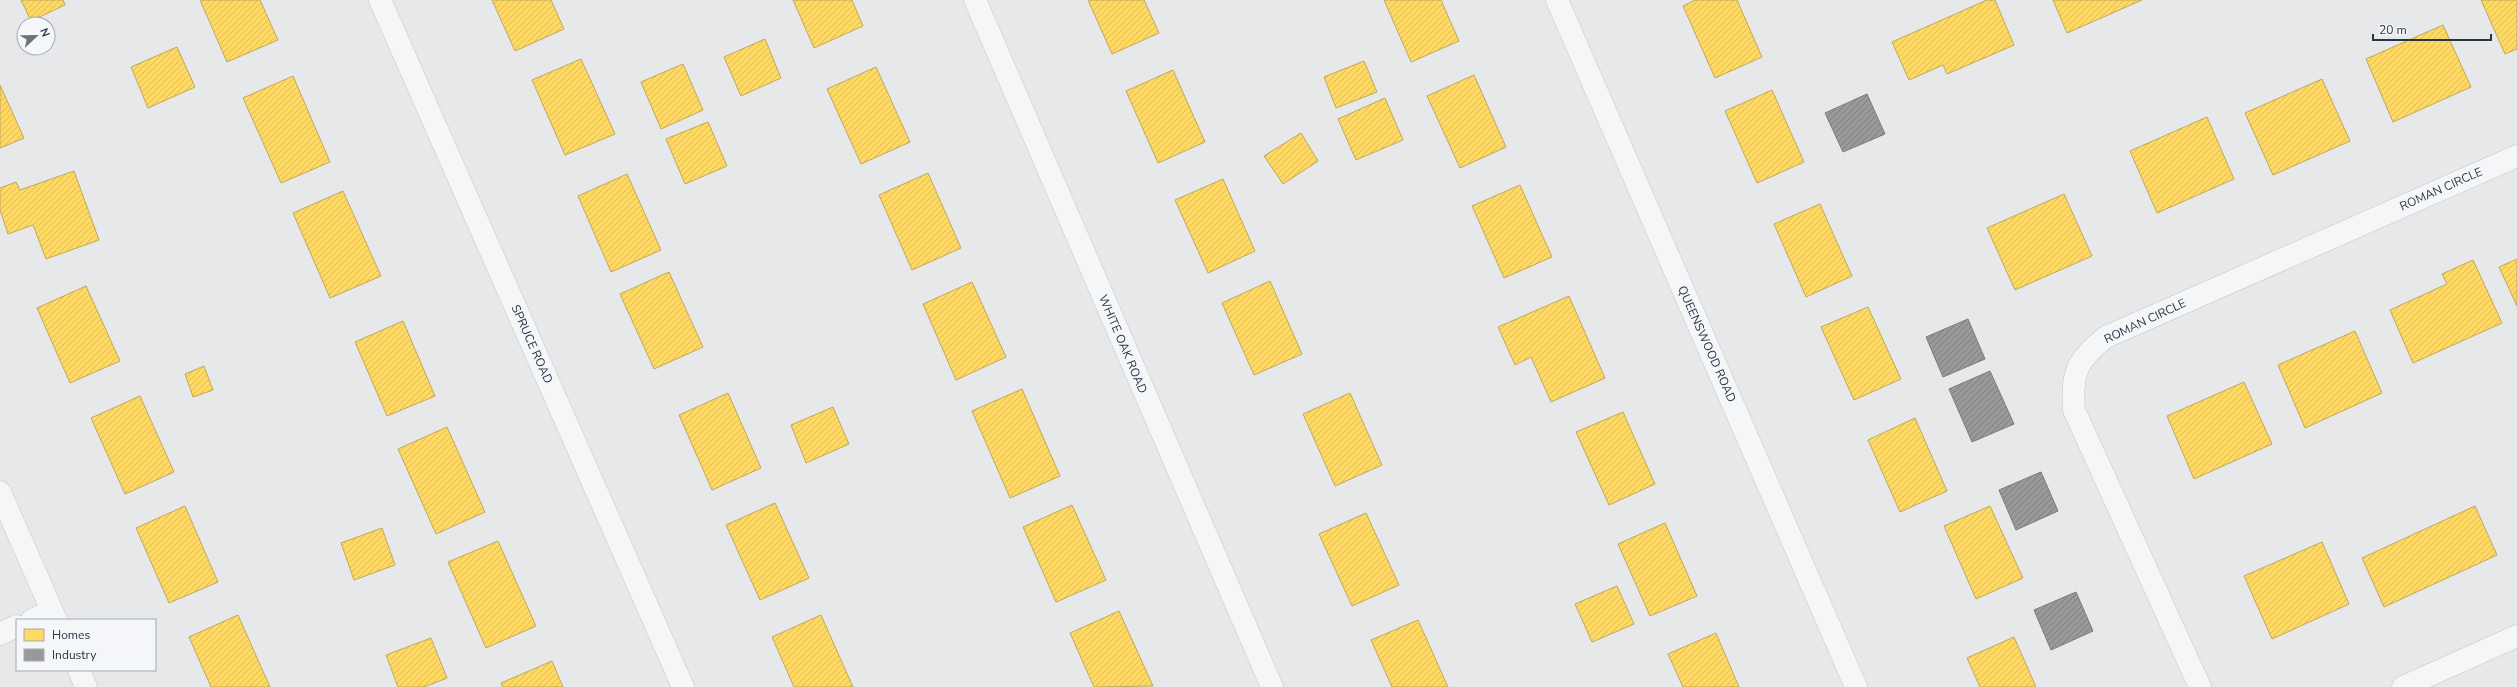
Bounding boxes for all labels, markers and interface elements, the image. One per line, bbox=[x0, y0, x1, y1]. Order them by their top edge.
north arrow bbox=[16, 16, 56, 56]
scale bar bbox=[2373, 16, 2491, 42]
text: 20 m bbox=[2379, 22, 2407, 38]
text: N bbox=[36, 26, 53, 39]
street label: ROMAN CIRCLE bbox=[2397, 164, 2485, 214]
street label: QUEENSWOOD ROAD bbox=[1674, 283, 1740, 405]
street label: WHITE OAK ROAD bbox=[1095, 292, 1151, 396]
street label: ROMAN CIRCLE bbox=[2101, 295, 2189, 347]
street label: SPRUCE ROAD bbox=[507, 302, 557, 386]
legend bbox=[16, 619, 156, 671]
text: Homes bbox=[52, 627, 90, 643]
text: Industry bbox=[52, 647, 97, 663]

